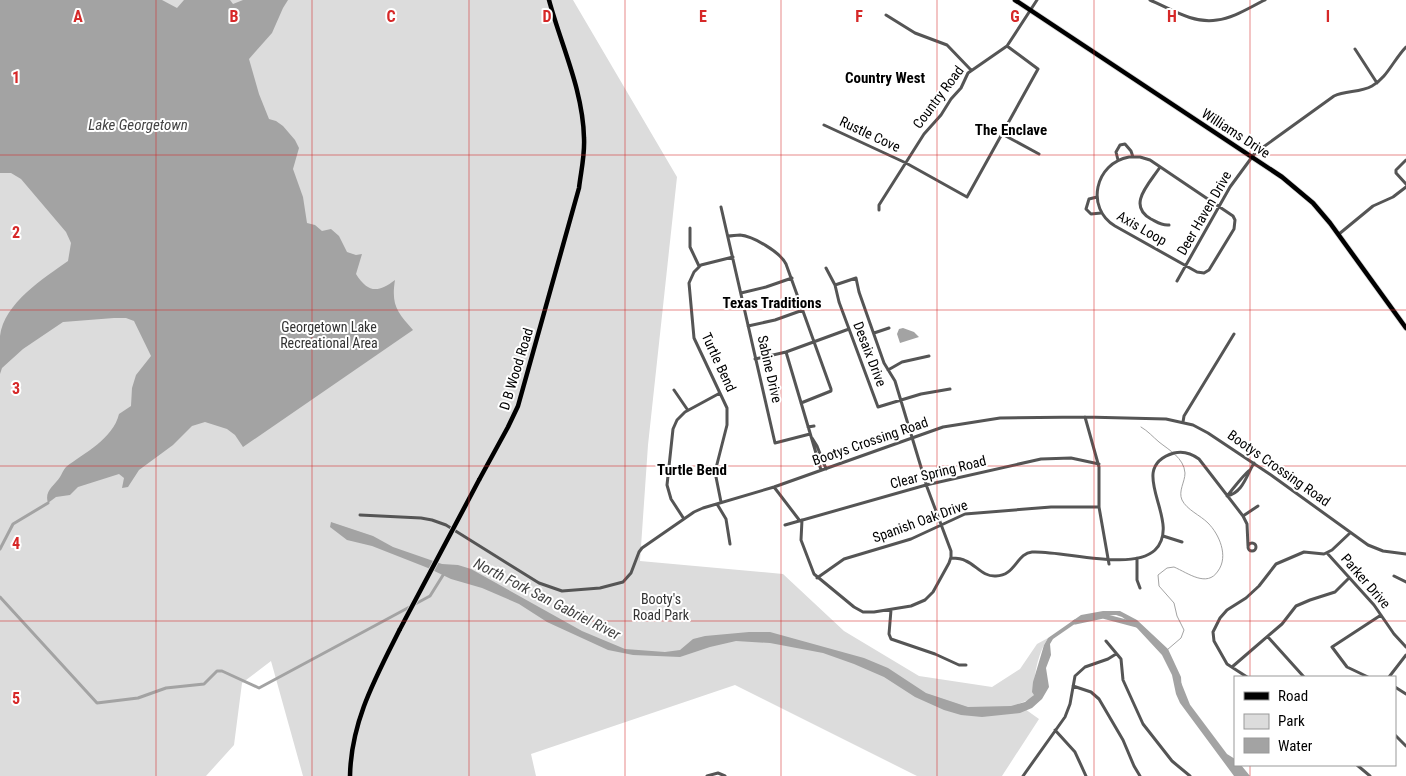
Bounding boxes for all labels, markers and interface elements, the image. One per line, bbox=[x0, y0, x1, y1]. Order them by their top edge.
text: A bbox=[73, 7, 83, 26]
text: B bbox=[230, 7, 239, 26]
text: C bbox=[386, 7, 396, 26]
text: D bbox=[542, 7, 552, 26]
text: E bbox=[699, 7, 707, 26]
text: F bbox=[855, 7, 863, 26]
text: G bbox=[1010, 7, 1020, 26]
text: H bbox=[1167, 7, 1177, 26]
text: I bbox=[1326, 7, 1330, 26]
street label: Country Road bbox=[909, 63, 967, 131]
text: 1 bbox=[12, 68, 20, 87]
district label: Country West bbox=[845, 69, 925, 87]
street label: Williams Drive bbox=[1199, 105, 1274, 161]
street label: Rustle Cove bbox=[837, 113, 903, 155]
water label: Lake Georgetown bbox=[88, 116, 188, 134]
district label: The Enclave bbox=[975, 121, 1047, 139]
street label: Deer Haven Drive bbox=[1174, 168, 1235, 258]
street label: Axis Loop bbox=[1114, 207, 1170, 249]
text: 2 bbox=[12, 223, 20, 242]
district label: Texas Traditions bbox=[722, 294, 822, 312]
park label: Georgetown Lake Recreational Area bbox=[280, 319, 378, 351]
street label: Desaix Drive bbox=[850, 319, 890, 389]
street label: D B Wood Road bbox=[496, 326, 536, 412]
street label: Turtle Bend bbox=[698, 330, 740, 394]
street label: Sabine Drive bbox=[754, 334, 786, 405]
text: 3 bbox=[12, 379, 20, 398]
street label: Bootys Crossing Road bbox=[810, 414, 930, 468]
street label: Bootys Crossing Road bbox=[1225, 427, 1333, 509]
street label: Clear Spring Road bbox=[888, 452, 988, 492]
district label: Turtle Bend bbox=[657, 461, 727, 479]
street label: Spanish Oak Drive bbox=[870, 496, 970, 546]
text: 4 bbox=[12, 534, 20, 553]
street label: Parker Drive bbox=[1338, 551, 1394, 612]
water label: North Fork San Gabriel River bbox=[471, 554, 624, 644]
park label: Booty's Road Park bbox=[633, 591, 690, 623]
legend bbox=[1234, 676, 1396, 766]
text: Road bbox=[1278, 687, 1308, 705]
text: 5 bbox=[12, 689, 20, 708]
text: Park bbox=[1278, 712, 1305, 730]
text: Water bbox=[1278, 737, 1313, 755]

